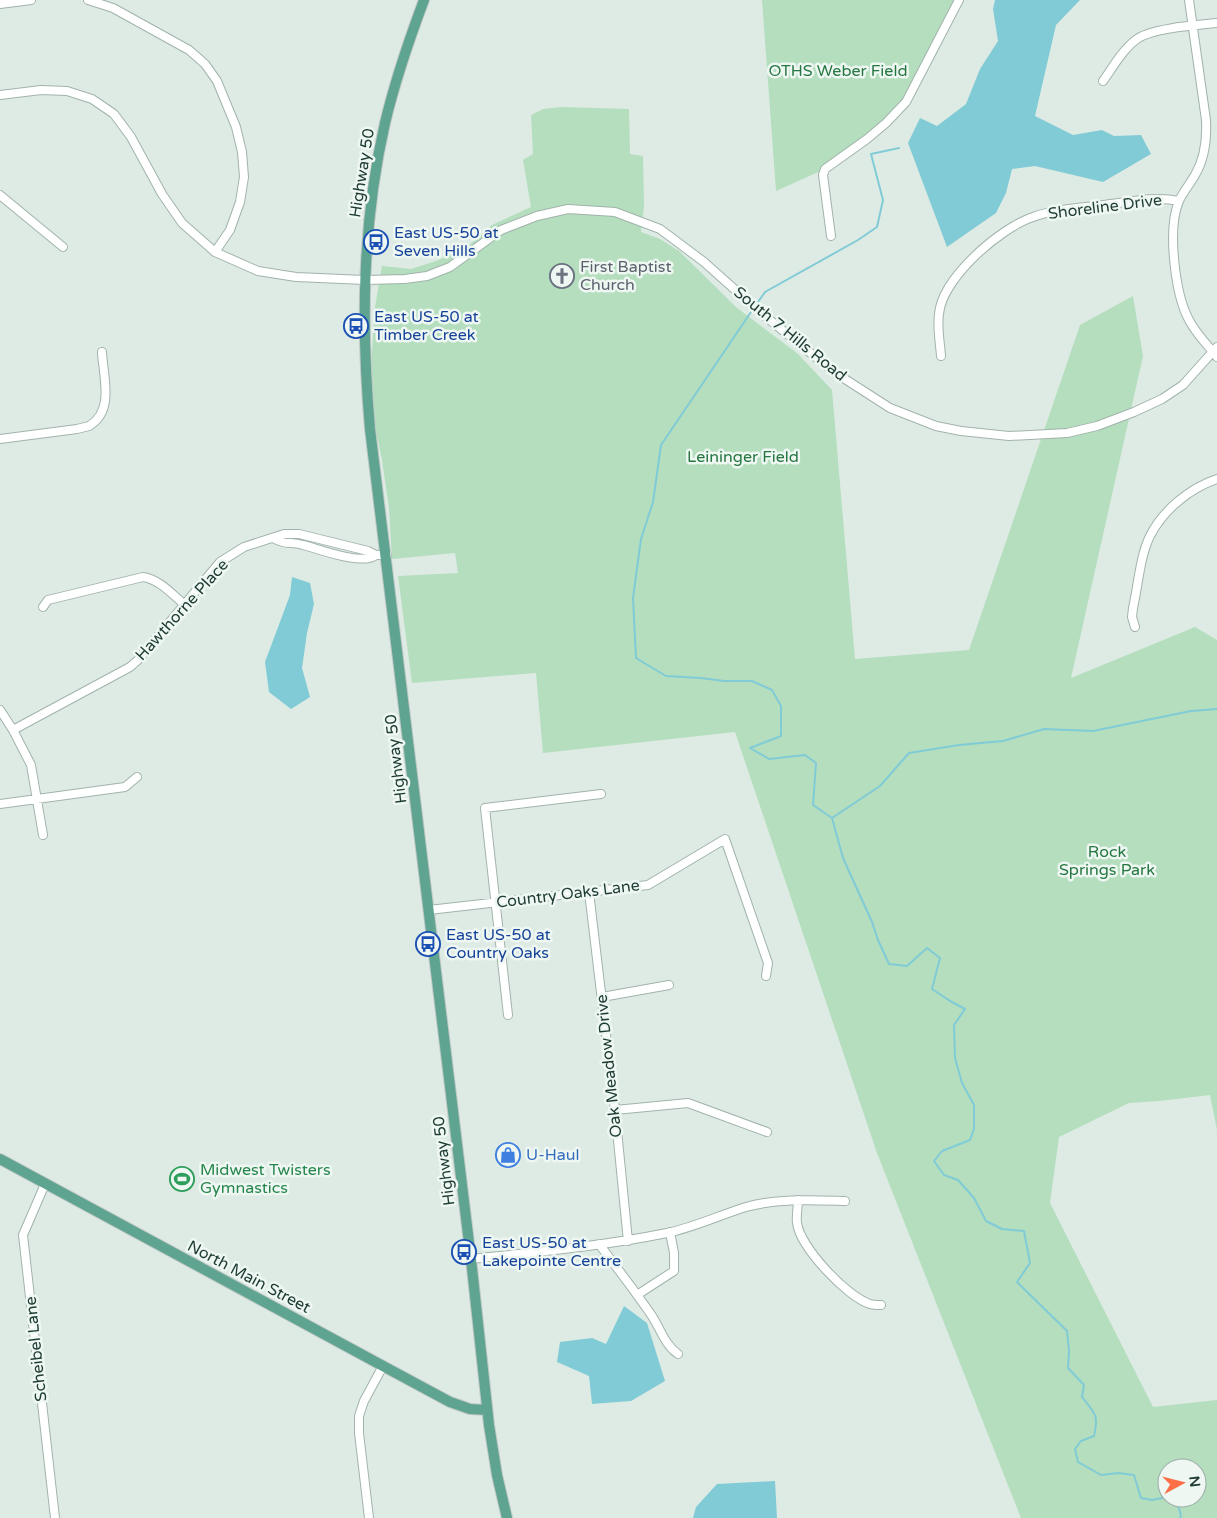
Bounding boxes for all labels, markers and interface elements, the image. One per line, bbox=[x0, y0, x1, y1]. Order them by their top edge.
park label: OTHS Weber Field bbox=[768, 61, 908, 81]
street label: Highway 50 bbox=[345, 127, 379, 219]
street label: Shoreline Drive bbox=[1047, 190, 1163, 224]
place label: East US-50 at Seven Hills bbox=[394, 223, 499, 261]
bus stop icon: East US-50 at Seven Hills bbox=[363, 229, 389, 255]
place label: First Baptist Church bbox=[580, 257, 672, 295]
church icon: First Baptist Church bbox=[549, 263, 575, 289]
street label: South 7 Hills Road bbox=[730, 282, 850, 386]
place label: East US-50 at Timber Creek bbox=[374, 307, 479, 345]
bus stop icon: East US-50 at Timber Creek bbox=[343, 313, 369, 339]
park label: Leininger Field bbox=[687, 447, 799, 467]
street label: Hawthorne Place bbox=[131, 555, 233, 665]
street label: Highway 50 bbox=[381, 713, 411, 805]
park label: Rock Springs Park bbox=[1059, 842, 1155, 880]
street label: Country Oaks Lane bbox=[495, 875, 641, 913]
place label: East US-50 at Country Oaks bbox=[446, 925, 551, 963]
bus stop icon: East US-50 at Country Oaks bbox=[415, 931, 441, 957]
street label: Oak Meadow Drive bbox=[592, 993, 626, 1139]
street label: Highway 50 bbox=[429, 1115, 459, 1207]
shop icon: U-Haul bbox=[495, 1142, 521, 1168]
place label: U-Haul bbox=[526, 1145, 579, 1165]
place label: Midwest Twisters Gymnastics bbox=[200, 1160, 331, 1198]
sports icon: Midwest Twisters Gymnastics bbox=[169, 1166, 195, 1192]
place label: East US-50 at Lakepointe Centre bbox=[482, 1233, 621, 1271]
street label: North Main Street bbox=[184, 1236, 314, 1318]
bus stop icon: East US-50 at Lakepointe Centre bbox=[451, 1239, 477, 1265]
street label: Scheibel Lane bbox=[21, 1296, 51, 1402]
north arrow bbox=[1157, 1458, 1207, 1508]
text: N bbox=[1185, 1475, 1204, 1488]

